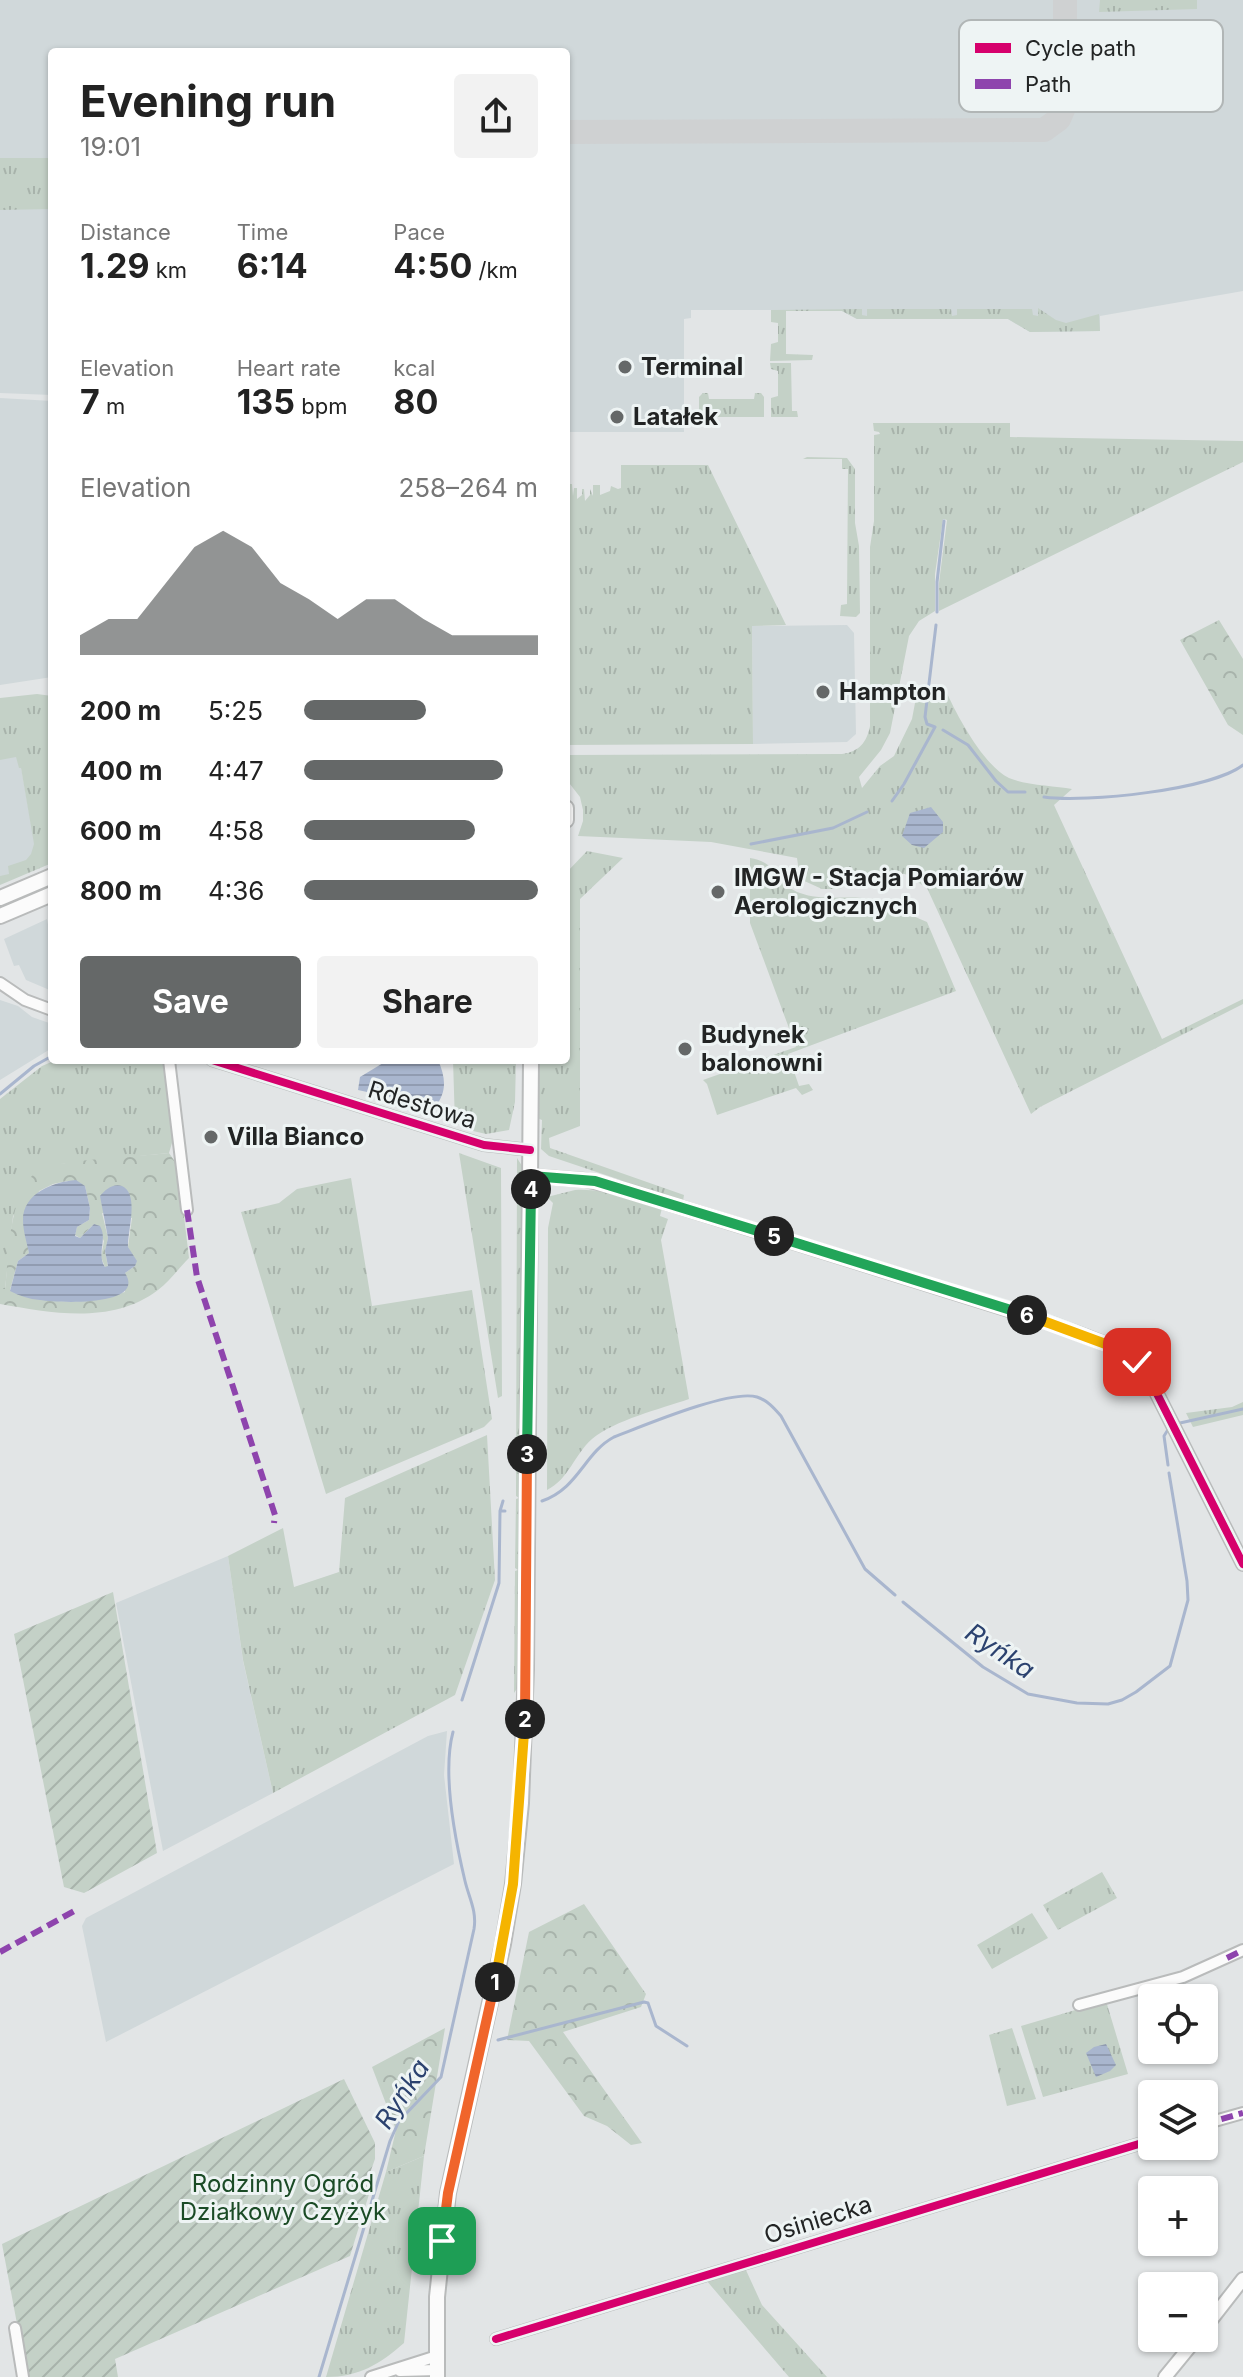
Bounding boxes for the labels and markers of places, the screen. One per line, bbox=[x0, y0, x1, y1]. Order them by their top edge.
place label: Terminal bbox=[641, 352, 743, 381]
marker: Terminal bbox=[616, 358, 634, 376]
place label: Latałek bbox=[633, 402, 718, 431]
marker: Latałek bbox=[608, 408, 626, 426]
place label: Hampton bbox=[839, 677, 946, 706]
marker: Hampton bbox=[814, 683, 832, 701]
place label: IMGW - Stacja Pomiarów Aerologicznych bbox=[734, 863, 1024, 920]
marker: IMGW - Stacja Pomiarów Aerologicznych bbox=[709, 883, 727, 901]
place label: Budynek balonowni bbox=[701, 1020, 823, 1077]
marker: Budynek balonowni bbox=[676, 1040, 694, 1058]
place label: Villa Bianco bbox=[227, 1122, 364, 1151]
marker: Villa Bianco bbox=[202, 1128, 220, 1146]
pin: 4 bbox=[511, 1169, 551, 1209]
pin: 5 bbox=[754, 1216, 794, 1256]
pin: 6 bbox=[1007, 1295, 1047, 1335]
pin bbox=[1103, 1328, 1171, 1396]
pin: 3 bbox=[507, 1434, 547, 1474]
pin: 2 bbox=[505, 1699, 545, 1739]
pin: 1 bbox=[475, 1962, 515, 2002]
pin bbox=[408, 2207, 476, 2275]

